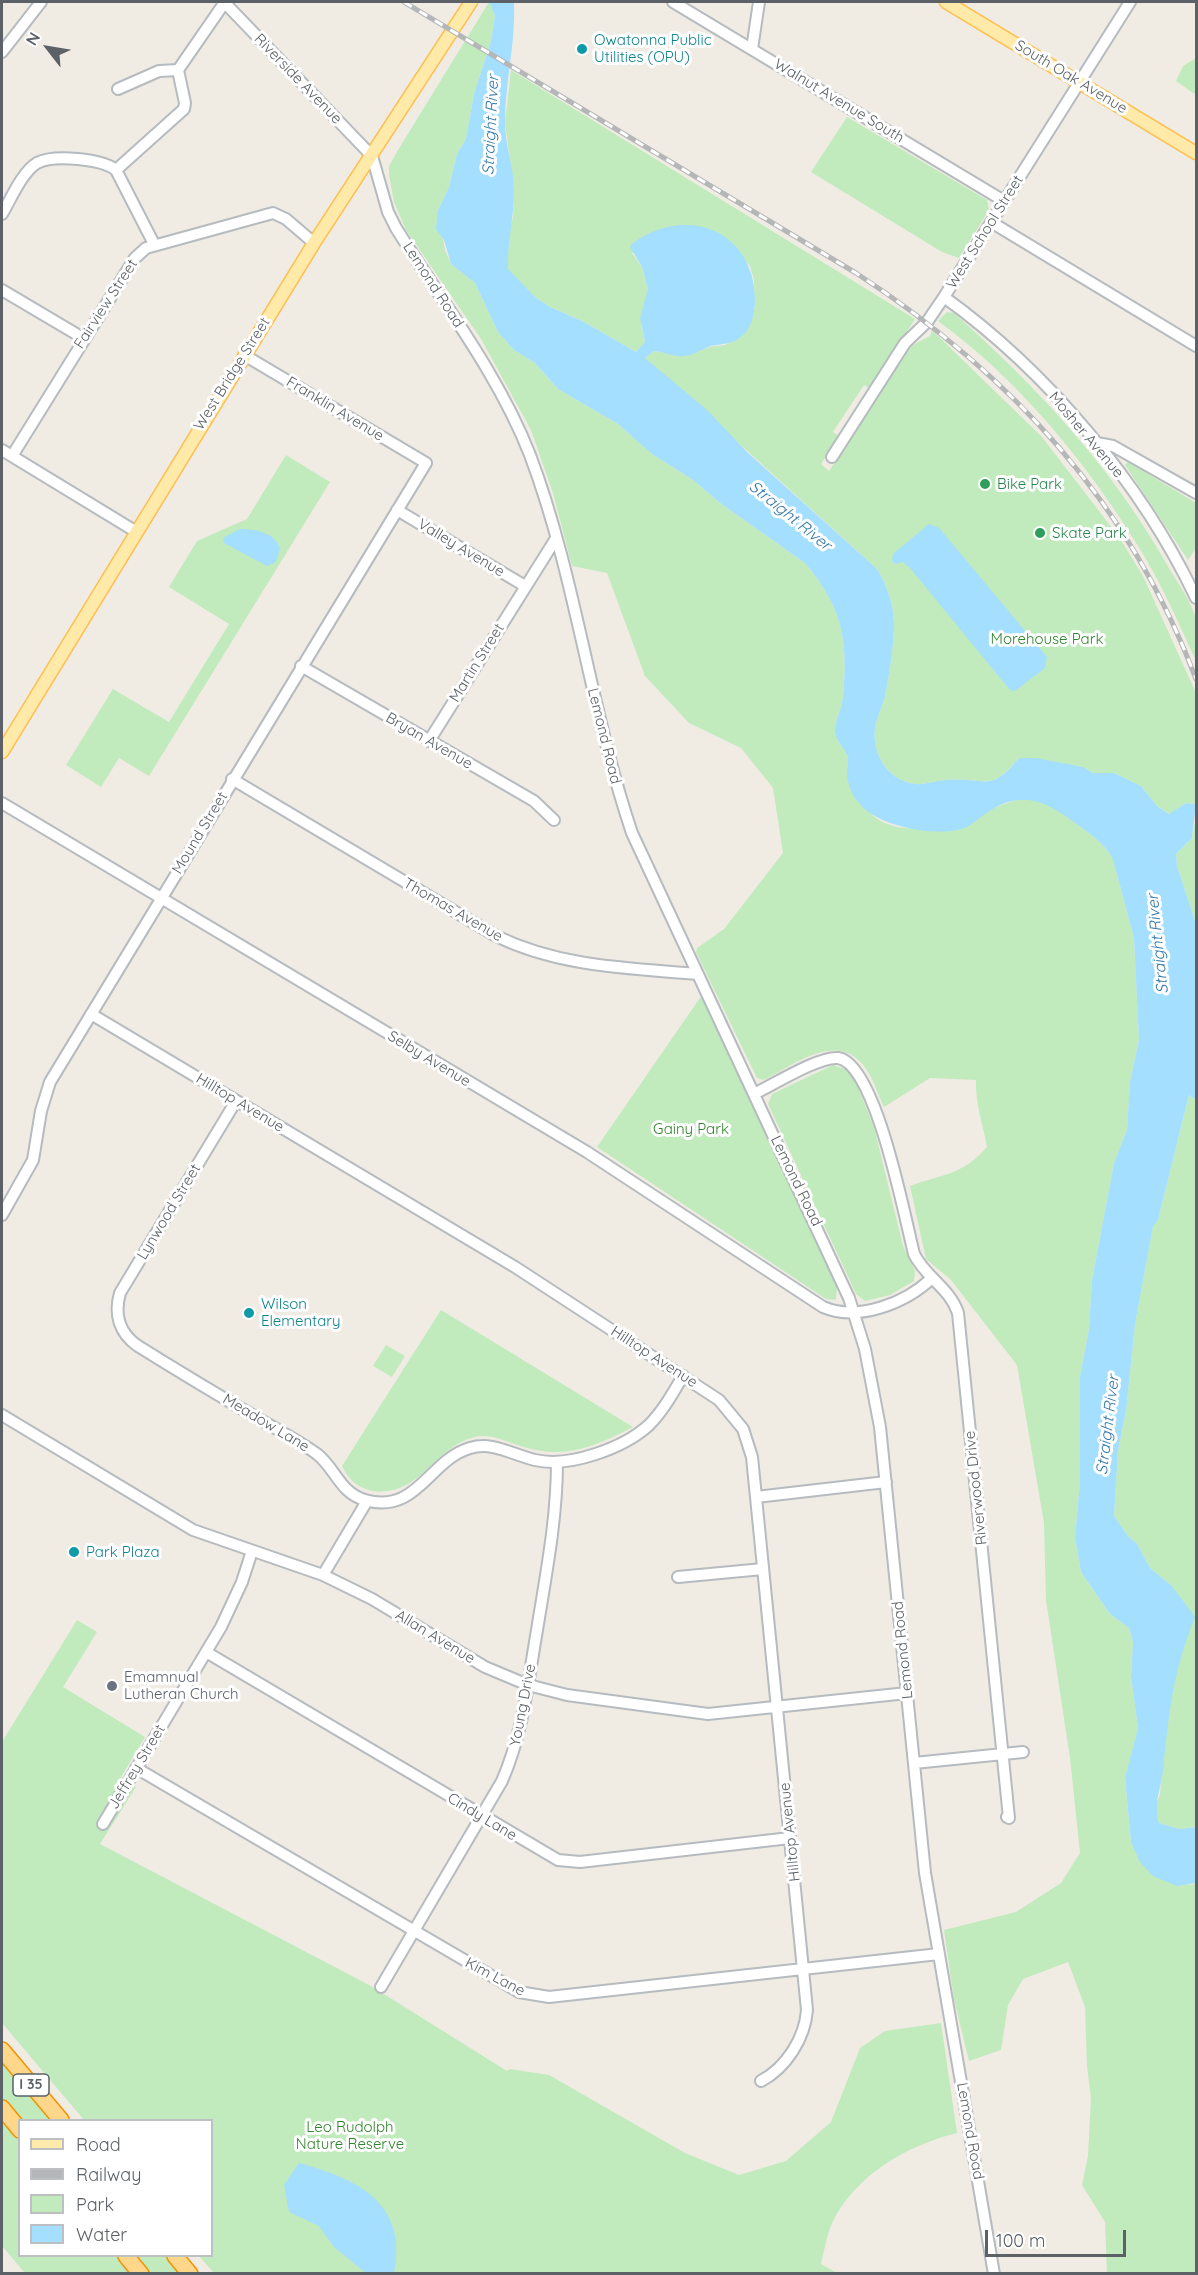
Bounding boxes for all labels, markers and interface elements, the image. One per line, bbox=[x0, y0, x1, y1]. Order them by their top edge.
north arrow bbox=[18, 18, 78, 78]
text: N bbox=[21, 29, 44, 49]
street label: Riverside Avenue bbox=[250, 30, 346, 128]
place label: Owatonna Public Utilities (OPU) bbox=[594, 31, 711, 66]
street label: South Oak Avenue bbox=[1012, 36, 1130, 118]
marker: Owatonna Public Utilities (OPU) bbox=[575, 42, 589, 56]
street label: Walnut Avenue South bbox=[771, 55, 907, 147]
water label: Straight River bbox=[479, 75, 503, 175]
street label: West School Street bbox=[943, 172, 1027, 292]
street label: Lemond Road bbox=[399, 239, 467, 331]
street label: Fairview Street bbox=[70, 256, 142, 352]
street label: West Bridge Street bbox=[190, 314, 274, 434]
street label: Franklin Avenue bbox=[283, 373, 387, 445]
street label: Mosher Avenue bbox=[1045, 388, 1127, 482]
place label: Bike Park bbox=[997, 475, 1062, 493]
water label: Straight River bbox=[745, 477, 835, 555]
marker: Bike Park bbox=[978, 477, 992, 491]
street label: Valley Avenue bbox=[414, 515, 508, 581]
place label: Skate Park bbox=[1052, 524, 1127, 542]
marker: Skate Park bbox=[1033, 526, 1047, 540]
street label: Martin Street bbox=[446, 620, 508, 706]
park label: Morehouse Park bbox=[991, 630, 1103, 648]
street label: Lemond Road bbox=[583, 686, 625, 786]
street label: Bryan Avenue bbox=[382, 709, 476, 773]
street label: Mound Street bbox=[168, 789, 232, 877]
street label: Thomas Avenue bbox=[400, 874, 506, 946]
water label: Straight River bbox=[1143, 893, 1173, 995]
street label: Selby Avenue bbox=[384, 1027, 474, 1091]
street label: Hilltop Avenue bbox=[193, 1070, 287, 1136]
park label: Gainy Park bbox=[653, 1120, 729, 1138]
street label: Lemond Road bbox=[766, 1133, 826, 1229]
street label: Lynwood Street bbox=[133, 1161, 205, 1263]
place label: Wilson Elementary bbox=[261, 1295, 341, 1330]
marker: Wilson Elementary bbox=[242, 1306, 256, 1320]
street label: Hilltop Avenue bbox=[607, 1322, 701, 1392]
water label: Straight River bbox=[1092, 1374, 1124, 1476]
street label: Meadow Lane bbox=[219, 1390, 313, 1456]
street label: Riverwood Drive bbox=[961, 1430, 991, 1546]
place label: Park Plaza bbox=[86, 1543, 160, 1561]
marker: Park Plaza bbox=[67, 1545, 81, 1559]
street label: Lemond Road bbox=[889, 1600, 917, 1700]
street label: Allan Avenue bbox=[392, 1606, 478, 1668]
street label: Young Drive bbox=[506, 1662, 540, 1748]
place label: Emamnual Lutheran Church bbox=[124, 1668, 239, 1703]
marker: Emamnual Lutheran Church bbox=[105, 1679, 119, 1693]
street label: Jeffrey Street bbox=[105, 1722, 169, 1812]
street label: Hilltop Avenue bbox=[776, 1782, 804, 1882]
street label: Cindy Lane bbox=[444, 1789, 520, 1845]
street label: Kim Lane bbox=[462, 1954, 528, 2000]
road number: I 35 bbox=[13, 2074, 49, 2096]
street label: Lemond Road bbox=[953, 2081, 987, 2181]
park label: Leo Rudolph Nature Reserve bbox=[296, 2118, 404, 2153]
legend bbox=[18, 2119, 213, 2257]
text: Road bbox=[76, 2133, 121, 2156]
text: Railway bbox=[76, 2163, 142, 2186]
text: Park bbox=[76, 2193, 114, 2216]
scale bar bbox=[988, 2218, 1129, 2256]
text: Water bbox=[76, 2223, 127, 2246]
text: 100 m bbox=[996, 2229, 1045, 2252]

